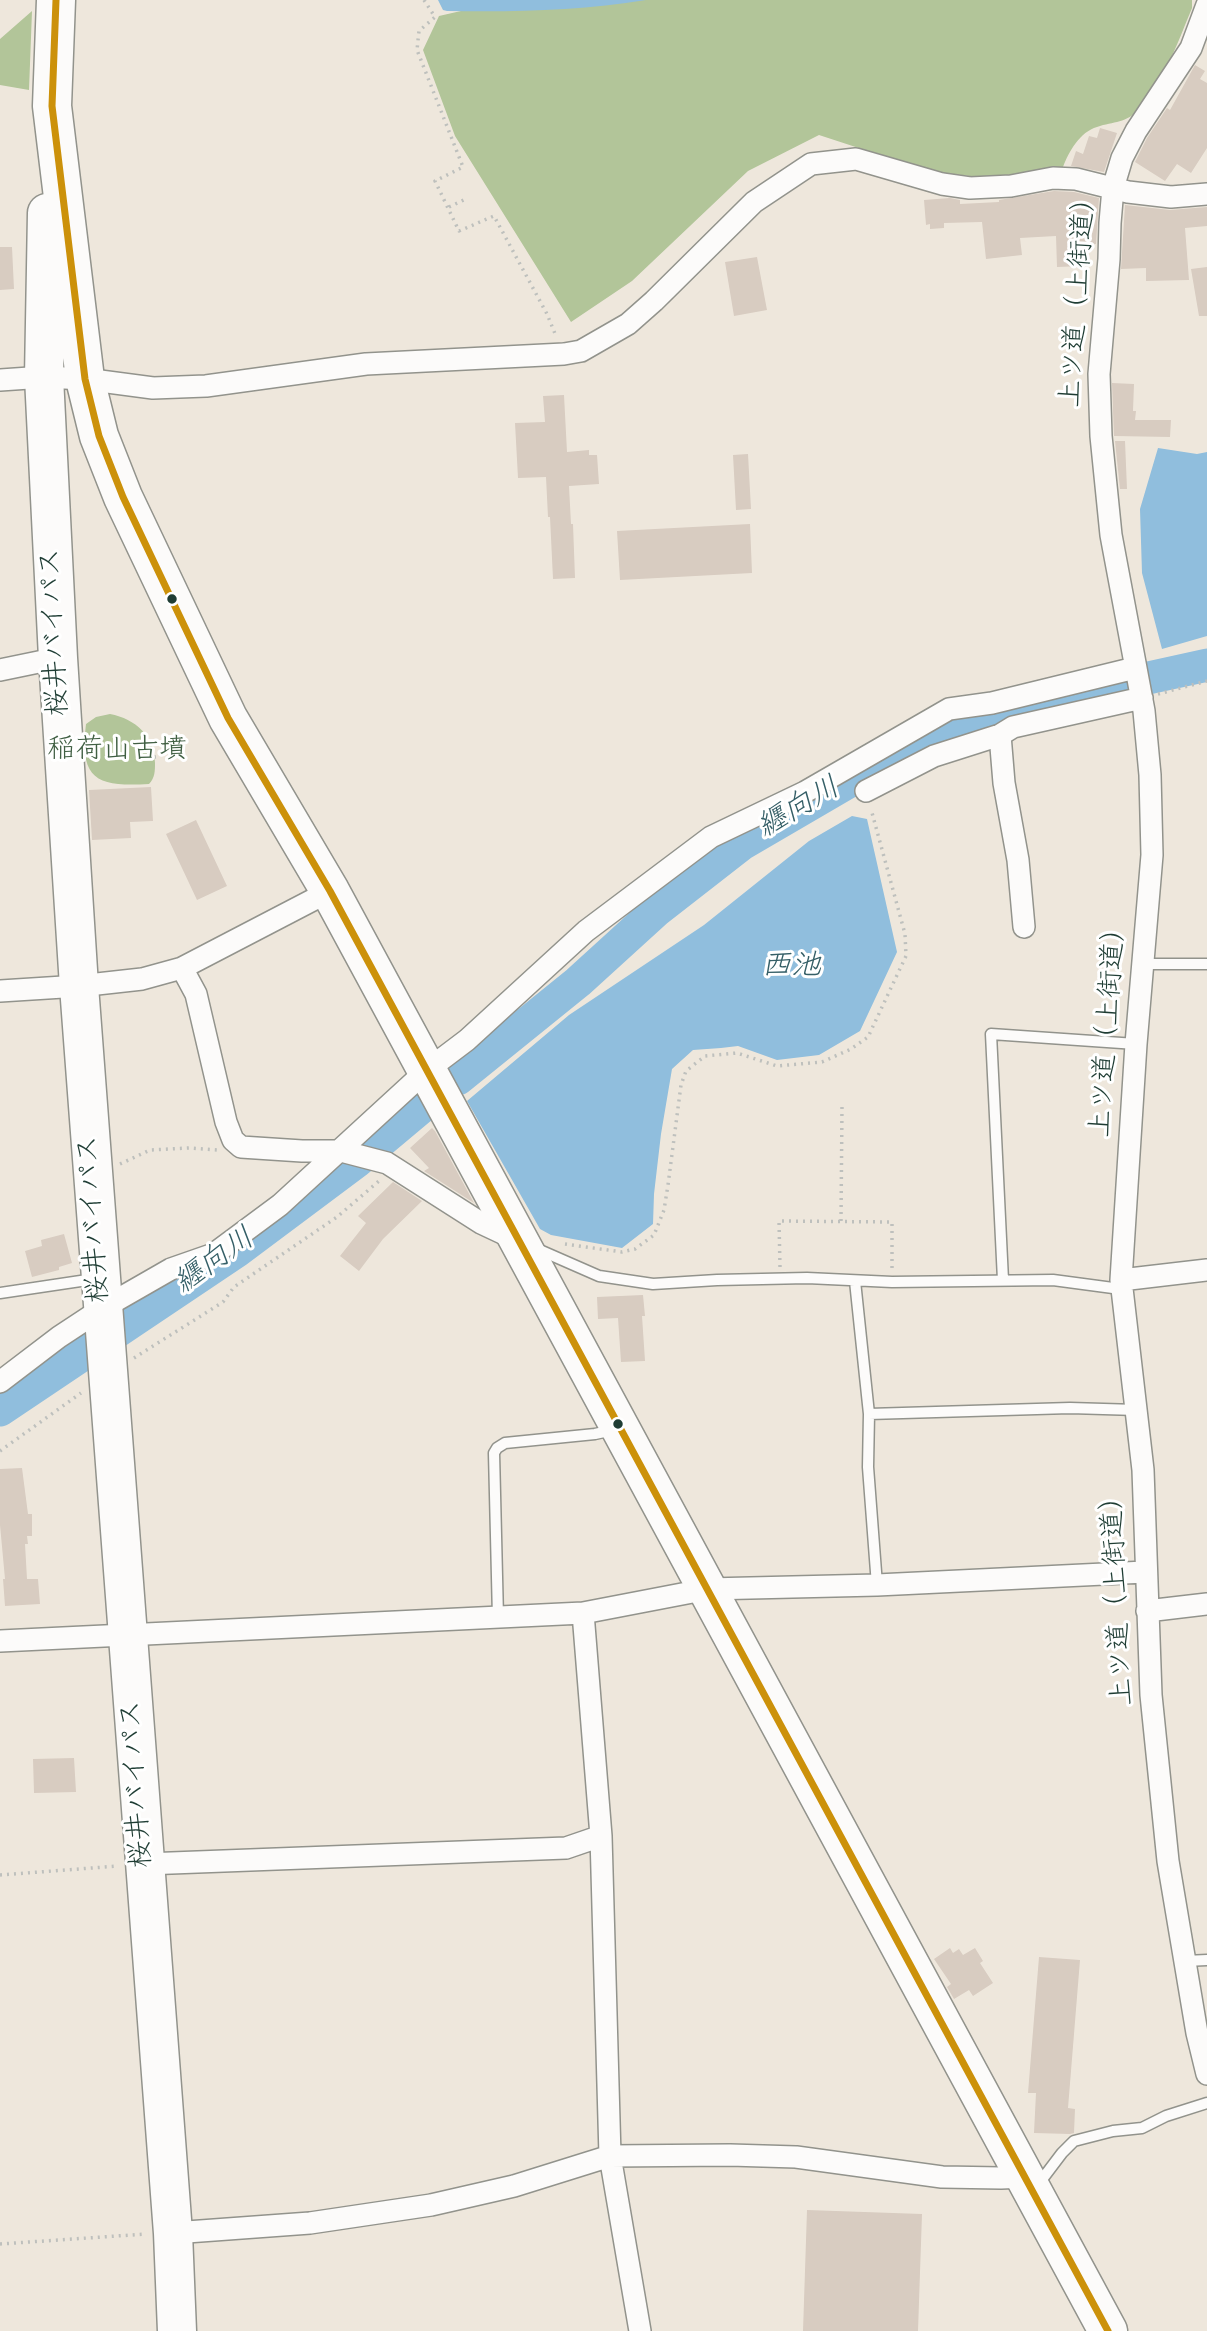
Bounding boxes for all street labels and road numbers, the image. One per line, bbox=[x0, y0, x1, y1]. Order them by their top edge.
street label: 上ツ道（上街道） bbox=[1056, 183, 1106, 409]
street label: 桜井バイパス bbox=[36, 547, 78, 717]
street label: 上ツ道（上街道） bbox=[1086, 913, 1136, 1139]
street label: 桜井バイパス bbox=[73, 1134, 119, 1304]
street label: 上ツ道（上街道） bbox=[1097, 1481, 1143, 1707]
street label: 桜井バイパス bbox=[116, 1699, 162, 1869]

